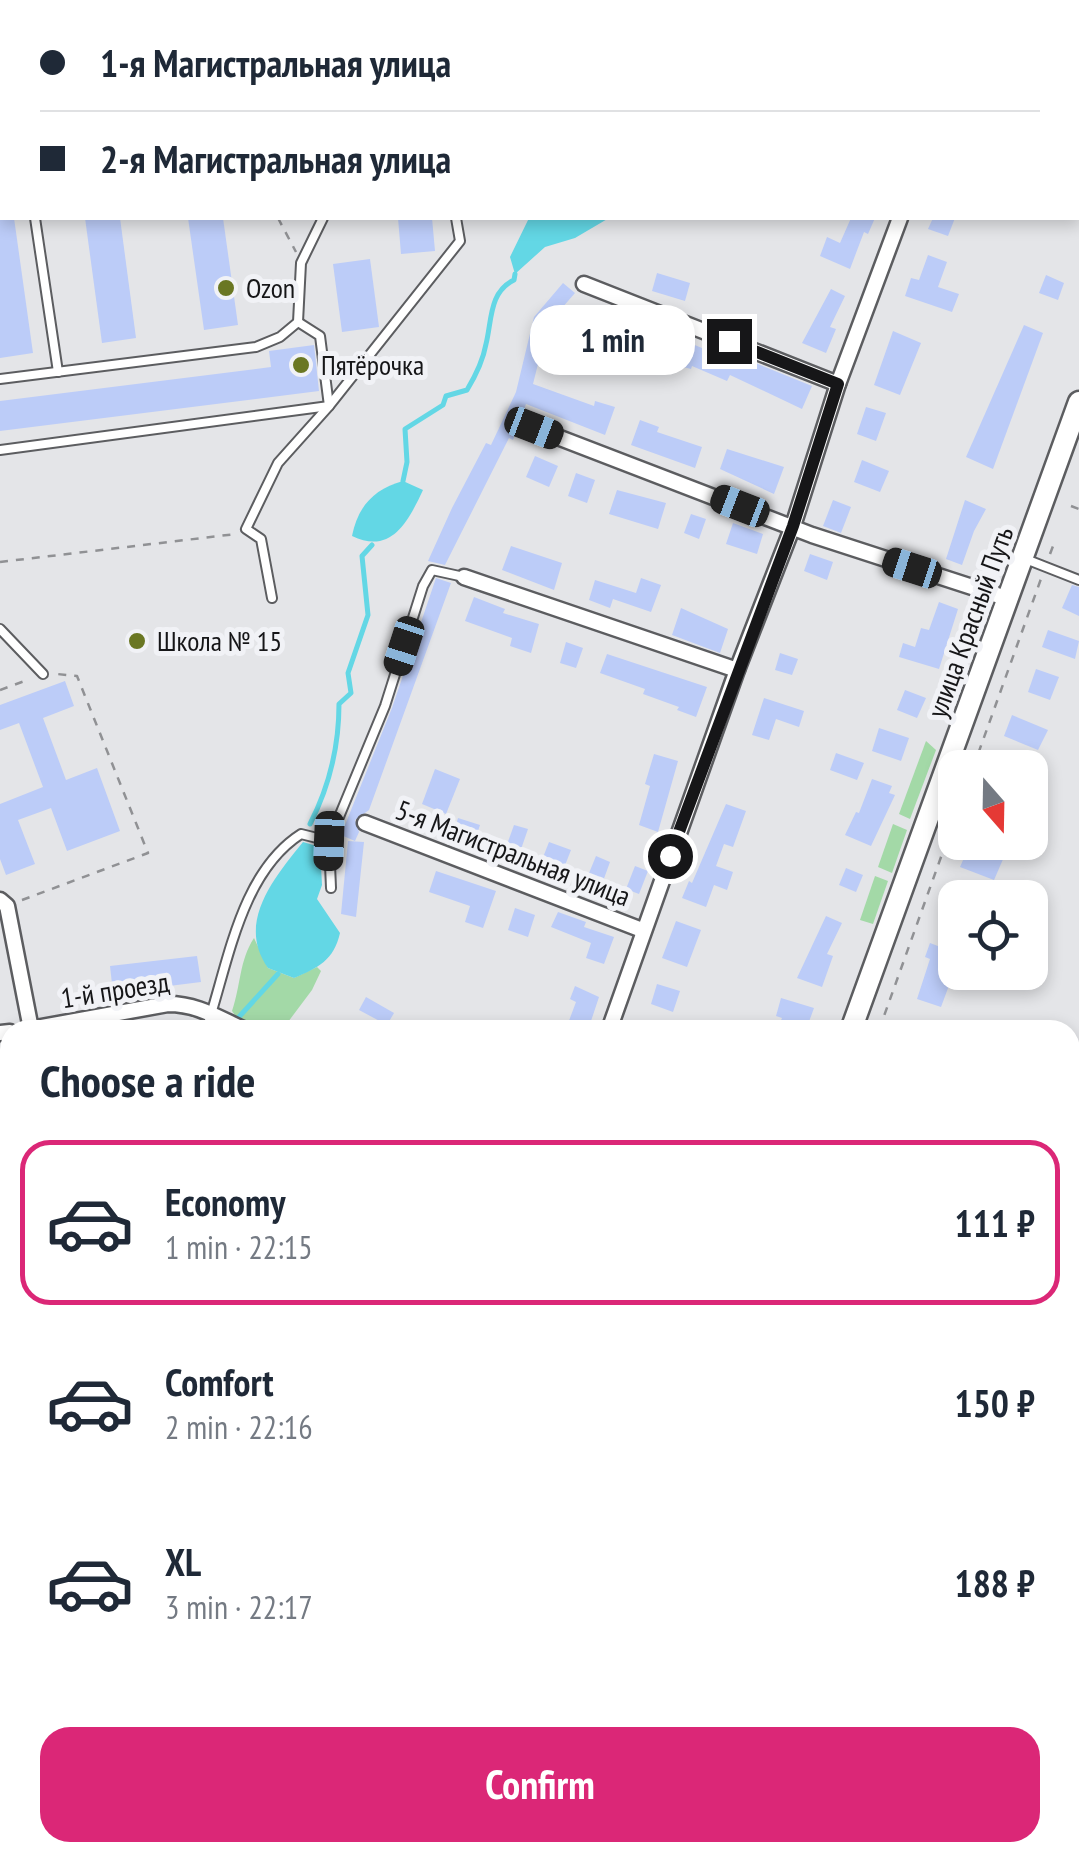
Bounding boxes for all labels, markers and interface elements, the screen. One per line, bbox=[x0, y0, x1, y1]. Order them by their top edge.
text: 1-я Магистральная улица bbox=[100, 38, 451, 87]
text: 2-я Магистральная улица bbox=[100, 134, 451, 183]
place label: Ozon bbox=[246, 269, 295, 306]
marker: Ozon bbox=[215, 277, 237, 299]
callout: 1 min bbox=[529, 306, 694, 376]
text: 1 min bbox=[580, 319, 645, 361]
route end bbox=[707, 319, 752, 364]
place label: Пятёрочка bbox=[321, 346, 424, 383]
marker: Пятёрочка bbox=[290, 354, 312, 376]
car bbox=[501, 403, 567, 453]
car bbox=[707, 481, 773, 531]
street label: улица Красный Путь bbox=[918, 521, 1021, 723]
car bbox=[879, 544, 945, 592]
car bbox=[380, 613, 428, 679]
place label: Школа № 15 bbox=[157, 622, 282, 659]
marker: Школа № 15 bbox=[126, 630, 148, 652]
north arrow bbox=[938, 750, 1048, 860]
map controls bbox=[938, 750, 1048, 990]
street label: 5-я Магистральная улица bbox=[391, 791, 636, 914]
car bbox=[313, 810, 345, 872]
route start bbox=[648, 834, 693, 879]
button: locate bbox=[938, 880, 1048, 990]
street label: 1-й проезд bbox=[58, 963, 172, 1016]
text: Choose a ride bbox=[40, 1051, 255, 1109]
text: Economy bbox=[165, 1177, 285, 1226]
icon: car bbox=[45, 1178, 135, 1268]
text: 111 ₽ bbox=[955, 1198, 1035, 1247]
text: 1 min · 22:15 bbox=[165, 1226, 313, 1268]
text: Comfort bbox=[165, 1357, 274, 1406]
icon: car bbox=[45, 1358, 135, 1448]
text: 150 ₽ bbox=[955, 1378, 1035, 1427]
text: 2 min · 22:16 bbox=[165, 1406, 313, 1448]
text: XL bbox=[165, 1537, 201, 1586]
icon: car bbox=[45, 1538, 135, 1628]
text: 188 ₽ bbox=[955, 1558, 1035, 1607]
text: 3 min · 22:17 bbox=[165, 1586, 313, 1628]
button: Confirm bbox=[40, 1727, 1040, 1842]

